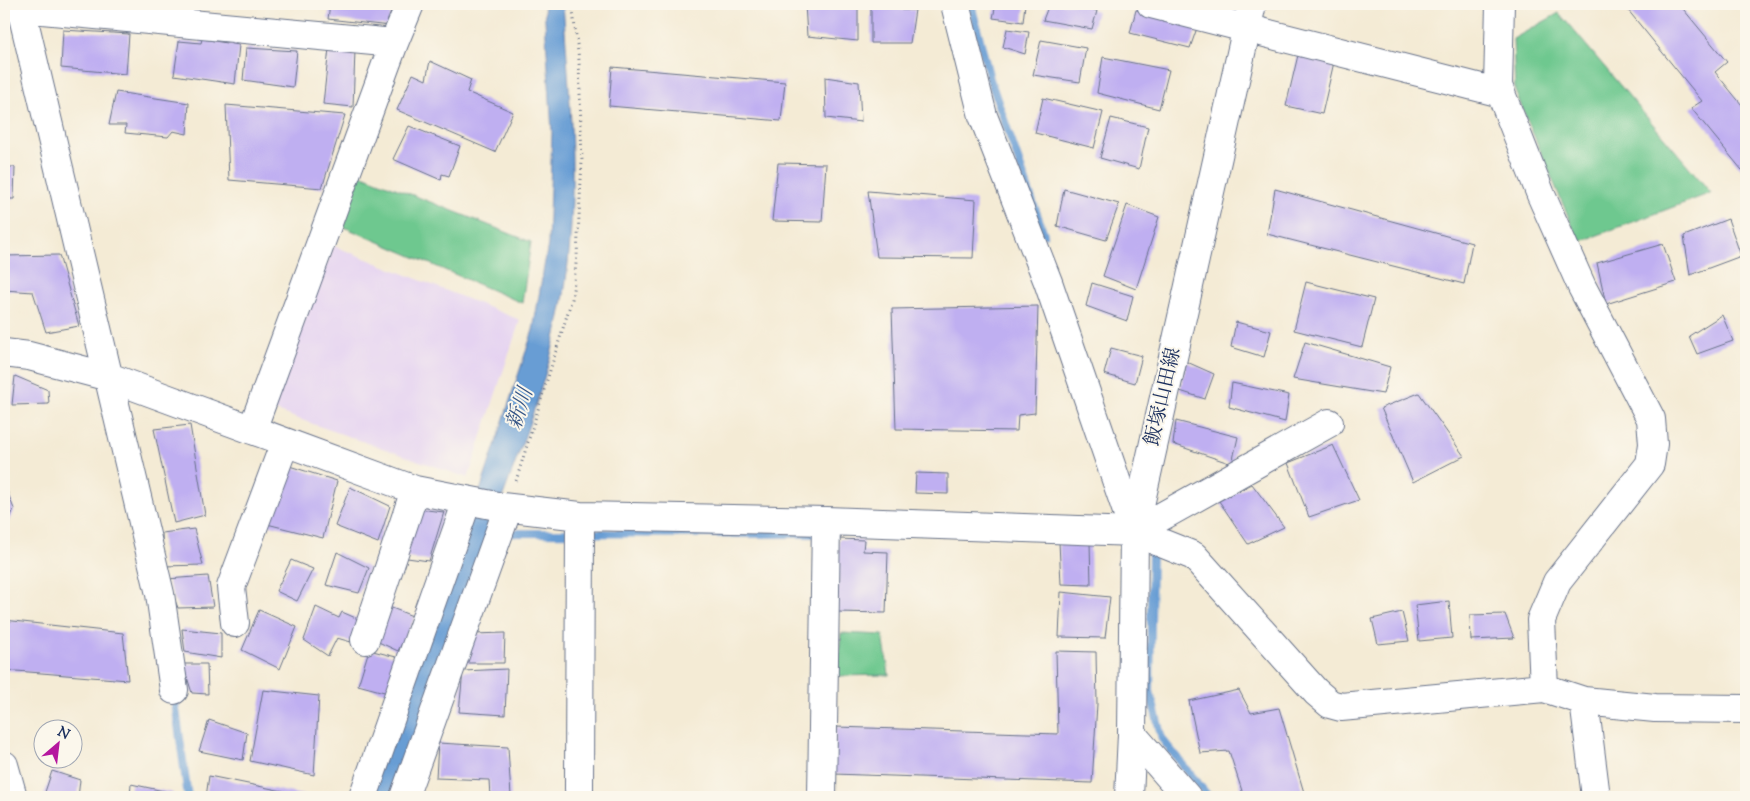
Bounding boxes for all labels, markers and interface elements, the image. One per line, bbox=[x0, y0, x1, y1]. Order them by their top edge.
street label: 飯塚山田線 bbox=[1139, 345, 1189, 449]
water label: 新川 bbox=[500, 382, 542, 434]
north arrow bbox=[32, 718, 82, 768]
text: N bbox=[54, 723, 73, 746]

